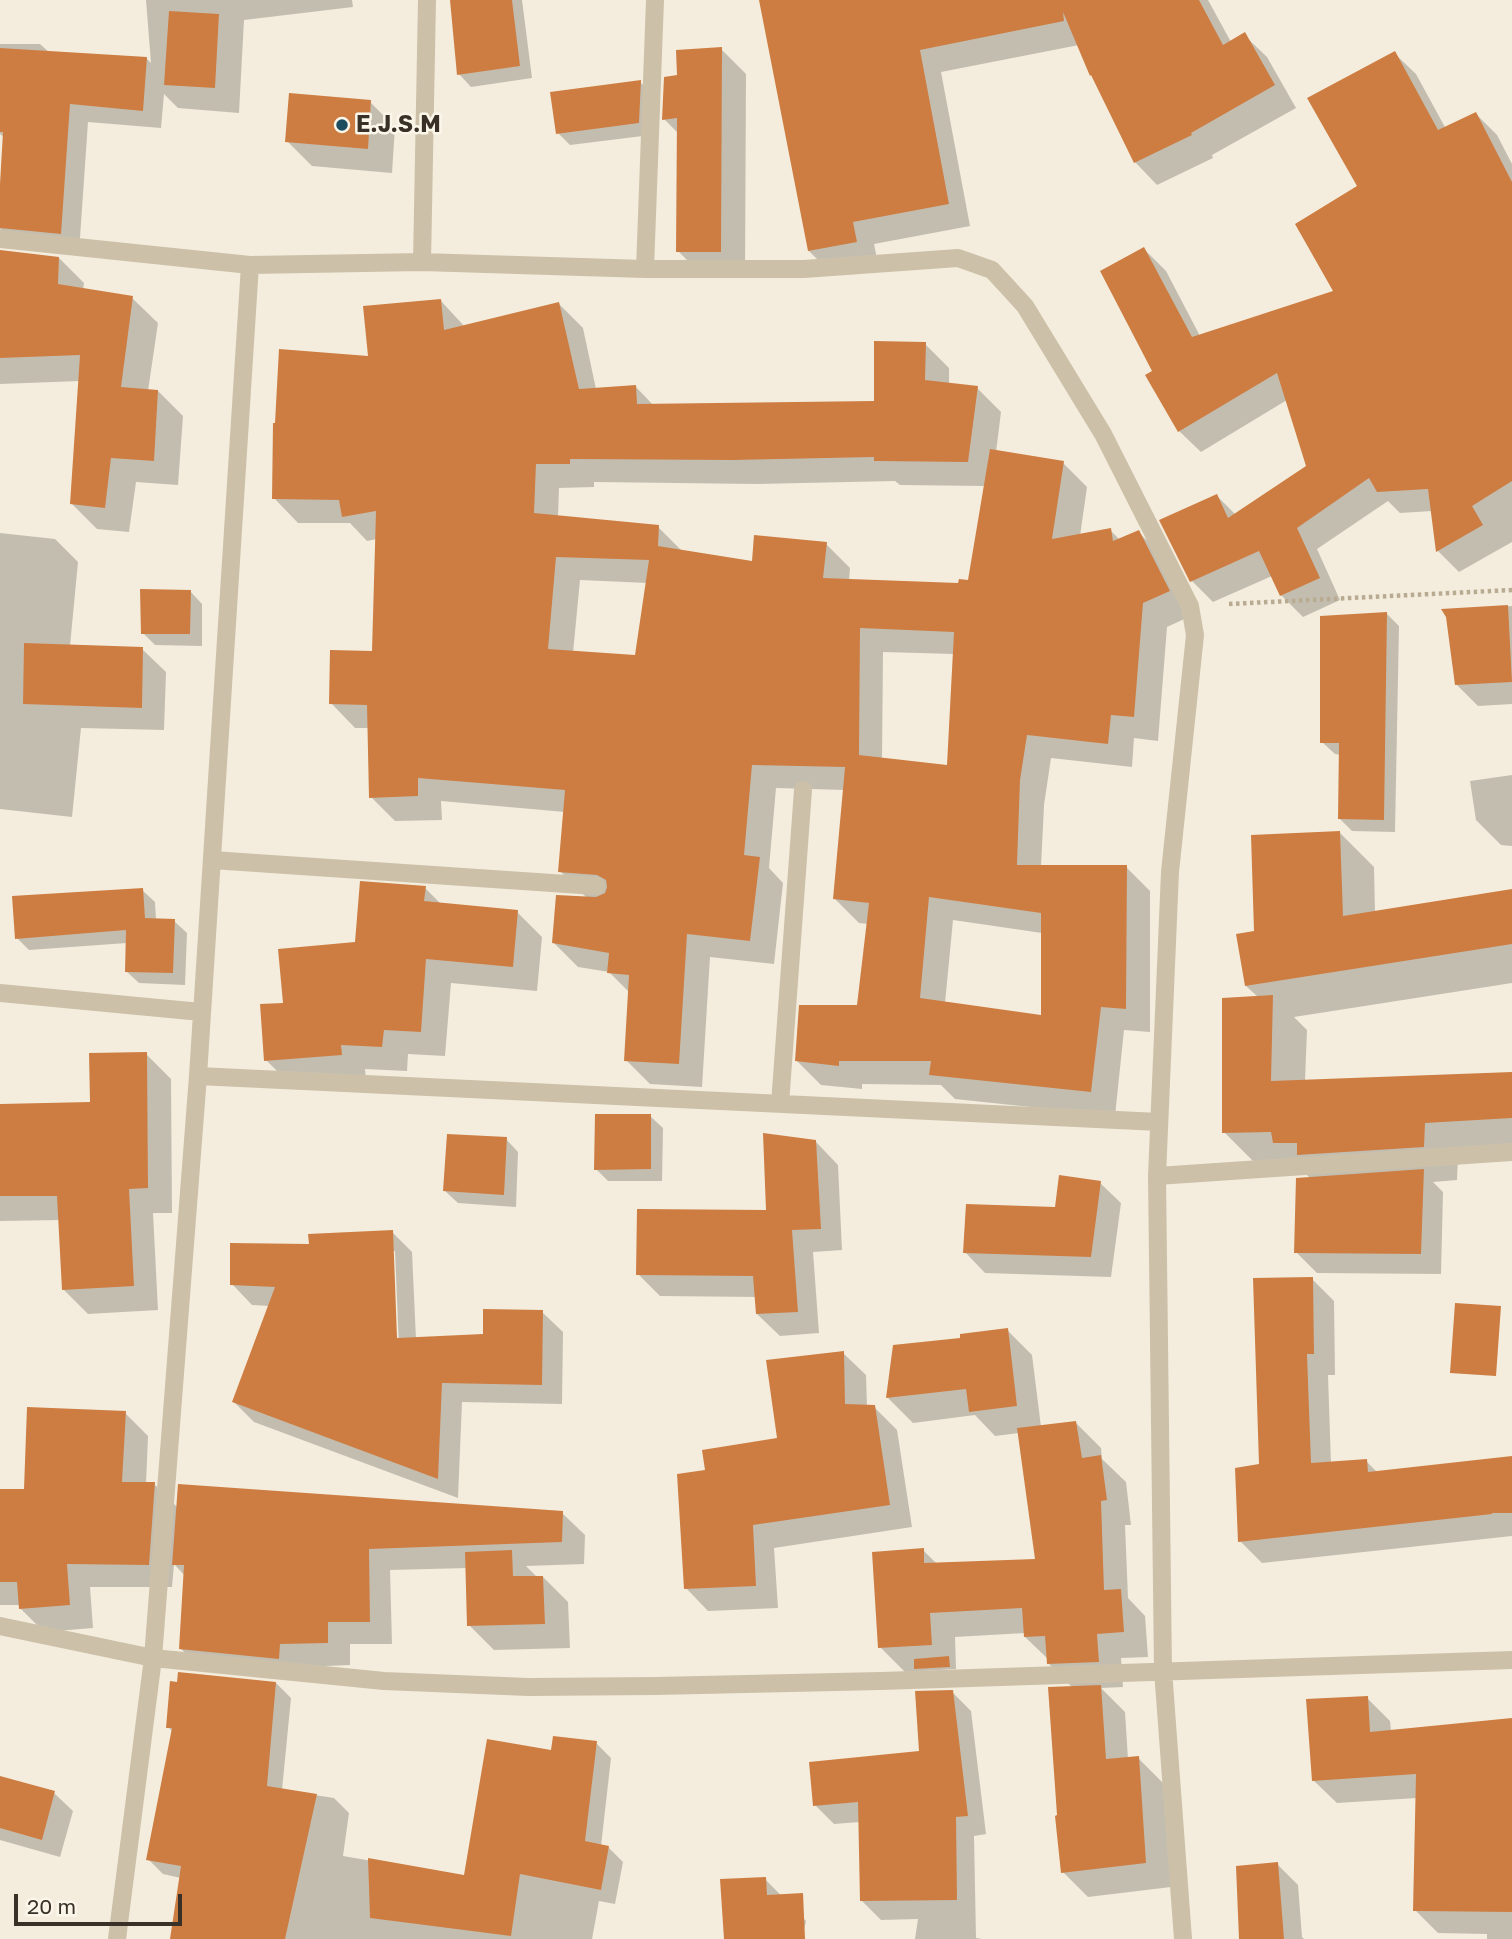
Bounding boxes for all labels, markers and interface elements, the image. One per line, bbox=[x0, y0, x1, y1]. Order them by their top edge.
place label: E.J.S.M bbox=[356, 111, 441, 139]
marker: E.J.S.M bbox=[334, 117, 350, 133]
scale bar bbox=[18, 1880, 186, 1924]
text: 20 m bbox=[27, 1893, 76, 1919]

